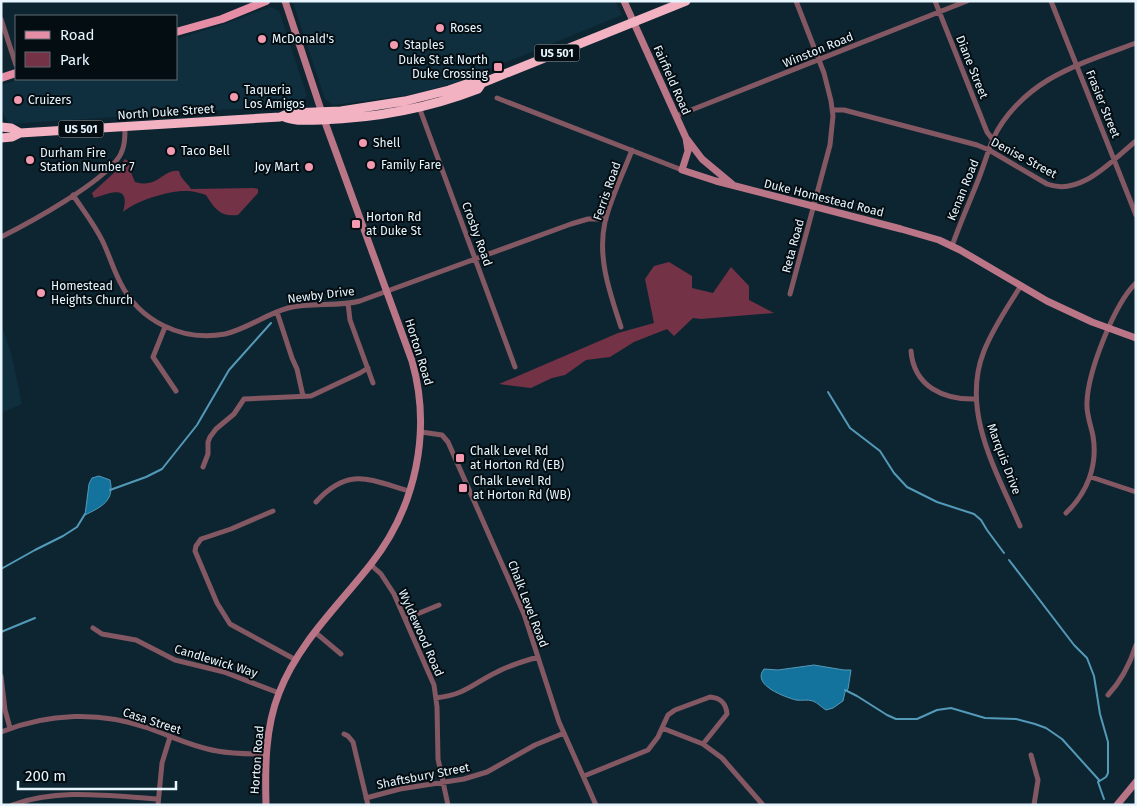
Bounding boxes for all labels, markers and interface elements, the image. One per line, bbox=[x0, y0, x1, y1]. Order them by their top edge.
legend bbox=[15, 15, 178, 80]
place label: Roses bbox=[450, 21, 482, 35]
marker: Roses bbox=[434, 22, 446, 34]
text: Road bbox=[60, 26, 95, 44]
street label: Winston Road bbox=[781, 29, 855, 71]
place label: McDonald's bbox=[272, 32, 334, 46]
marker: McDonald's bbox=[256, 33, 268, 45]
street label: Diane Street bbox=[953, 33, 991, 101]
place label: Staples bbox=[404, 38, 444, 52]
marker: Staples bbox=[388, 39, 400, 51]
street label: Fairfield Road bbox=[650, 43, 694, 117]
road number: US 501 bbox=[534, 44, 580, 62]
text: Park bbox=[60, 51, 90, 69]
place label: Duke St at North Duke Crossing bbox=[398, 53, 489, 81]
marker: Duke St at North Duke Crossing bbox=[492, 61, 504, 73]
street label: Frasier Street bbox=[1083, 68, 1123, 141]
place label: Taqueria Los Amigos bbox=[244, 83, 305, 111]
marker: Taqueria Los Amigos bbox=[228, 91, 240, 103]
place label: Cruizers bbox=[28, 93, 72, 107]
marker: Cruizers bbox=[12, 94, 24, 106]
street label: North Duke Street bbox=[117, 102, 216, 122]
road number: US 501 bbox=[58, 120, 104, 138]
street label: Denise Street bbox=[989, 135, 1060, 182]
place label: Shell bbox=[373, 136, 401, 150]
marker: Shell bbox=[357, 137, 369, 149]
place label: Taco Bell bbox=[181, 144, 230, 158]
marker: Taco Bell bbox=[165, 145, 177, 157]
place label: Durham Fire Station Number 7 bbox=[40, 146, 135, 174]
marker: Durham Fire Station Number 7 bbox=[24, 154, 36, 166]
street label: Kenan Road bbox=[944, 157, 982, 223]
place label: Family Fare bbox=[381, 158, 441, 172]
marker: Family Fare bbox=[365, 159, 377, 171]
place label: Joy Mart bbox=[254, 160, 300, 174]
street label: Ferris Road bbox=[590, 160, 624, 222]
marker: Joy Mart bbox=[303, 161, 315, 173]
street label: Duke Homestead Road bbox=[763, 176, 885, 220]
street label: Crosby Road bbox=[459, 200, 495, 268]
place label: Horton Rd at Duke St bbox=[366, 210, 422, 238]
marker: Horton Rd at Duke St bbox=[350, 218, 362, 230]
street label: Reta Road bbox=[779, 218, 807, 274]
place label: Homestead Heights Church bbox=[51, 279, 133, 307]
street label: Newby Drive bbox=[287, 284, 355, 306]
marker: Homestead Heights Church bbox=[35, 287, 47, 299]
street label: Horton Road bbox=[402, 317, 436, 387]
street label: Marquis Drive bbox=[984, 422, 1024, 496]
place label: Chalk Level Rd at Horton Rd (EB) bbox=[470, 444, 564, 472]
marker: Chalk Level Rd at Horton Rd (EB) bbox=[454, 452, 466, 464]
place label: Chalk Level Rd at Horton Rd (WB) bbox=[473, 474, 571, 502]
marker: Chalk Level Rd at Horton Rd (WB) bbox=[457, 482, 469, 494]
street label: Chalk Level Road bbox=[505, 559, 551, 649]
street label: Wyldewood Road bbox=[396, 587, 446, 679]
street label: Candlewick Way bbox=[173, 642, 259, 680]
street label: Casa Street bbox=[121, 705, 184, 737]
street label: Horton Road bbox=[248, 725, 266, 795]
scale bar bbox=[18, 758, 175, 790]
street label: Shaftsbury Street bbox=[375, 760, 471, 792]
text: 200 m bbox=[25, 767, 66, 785]

